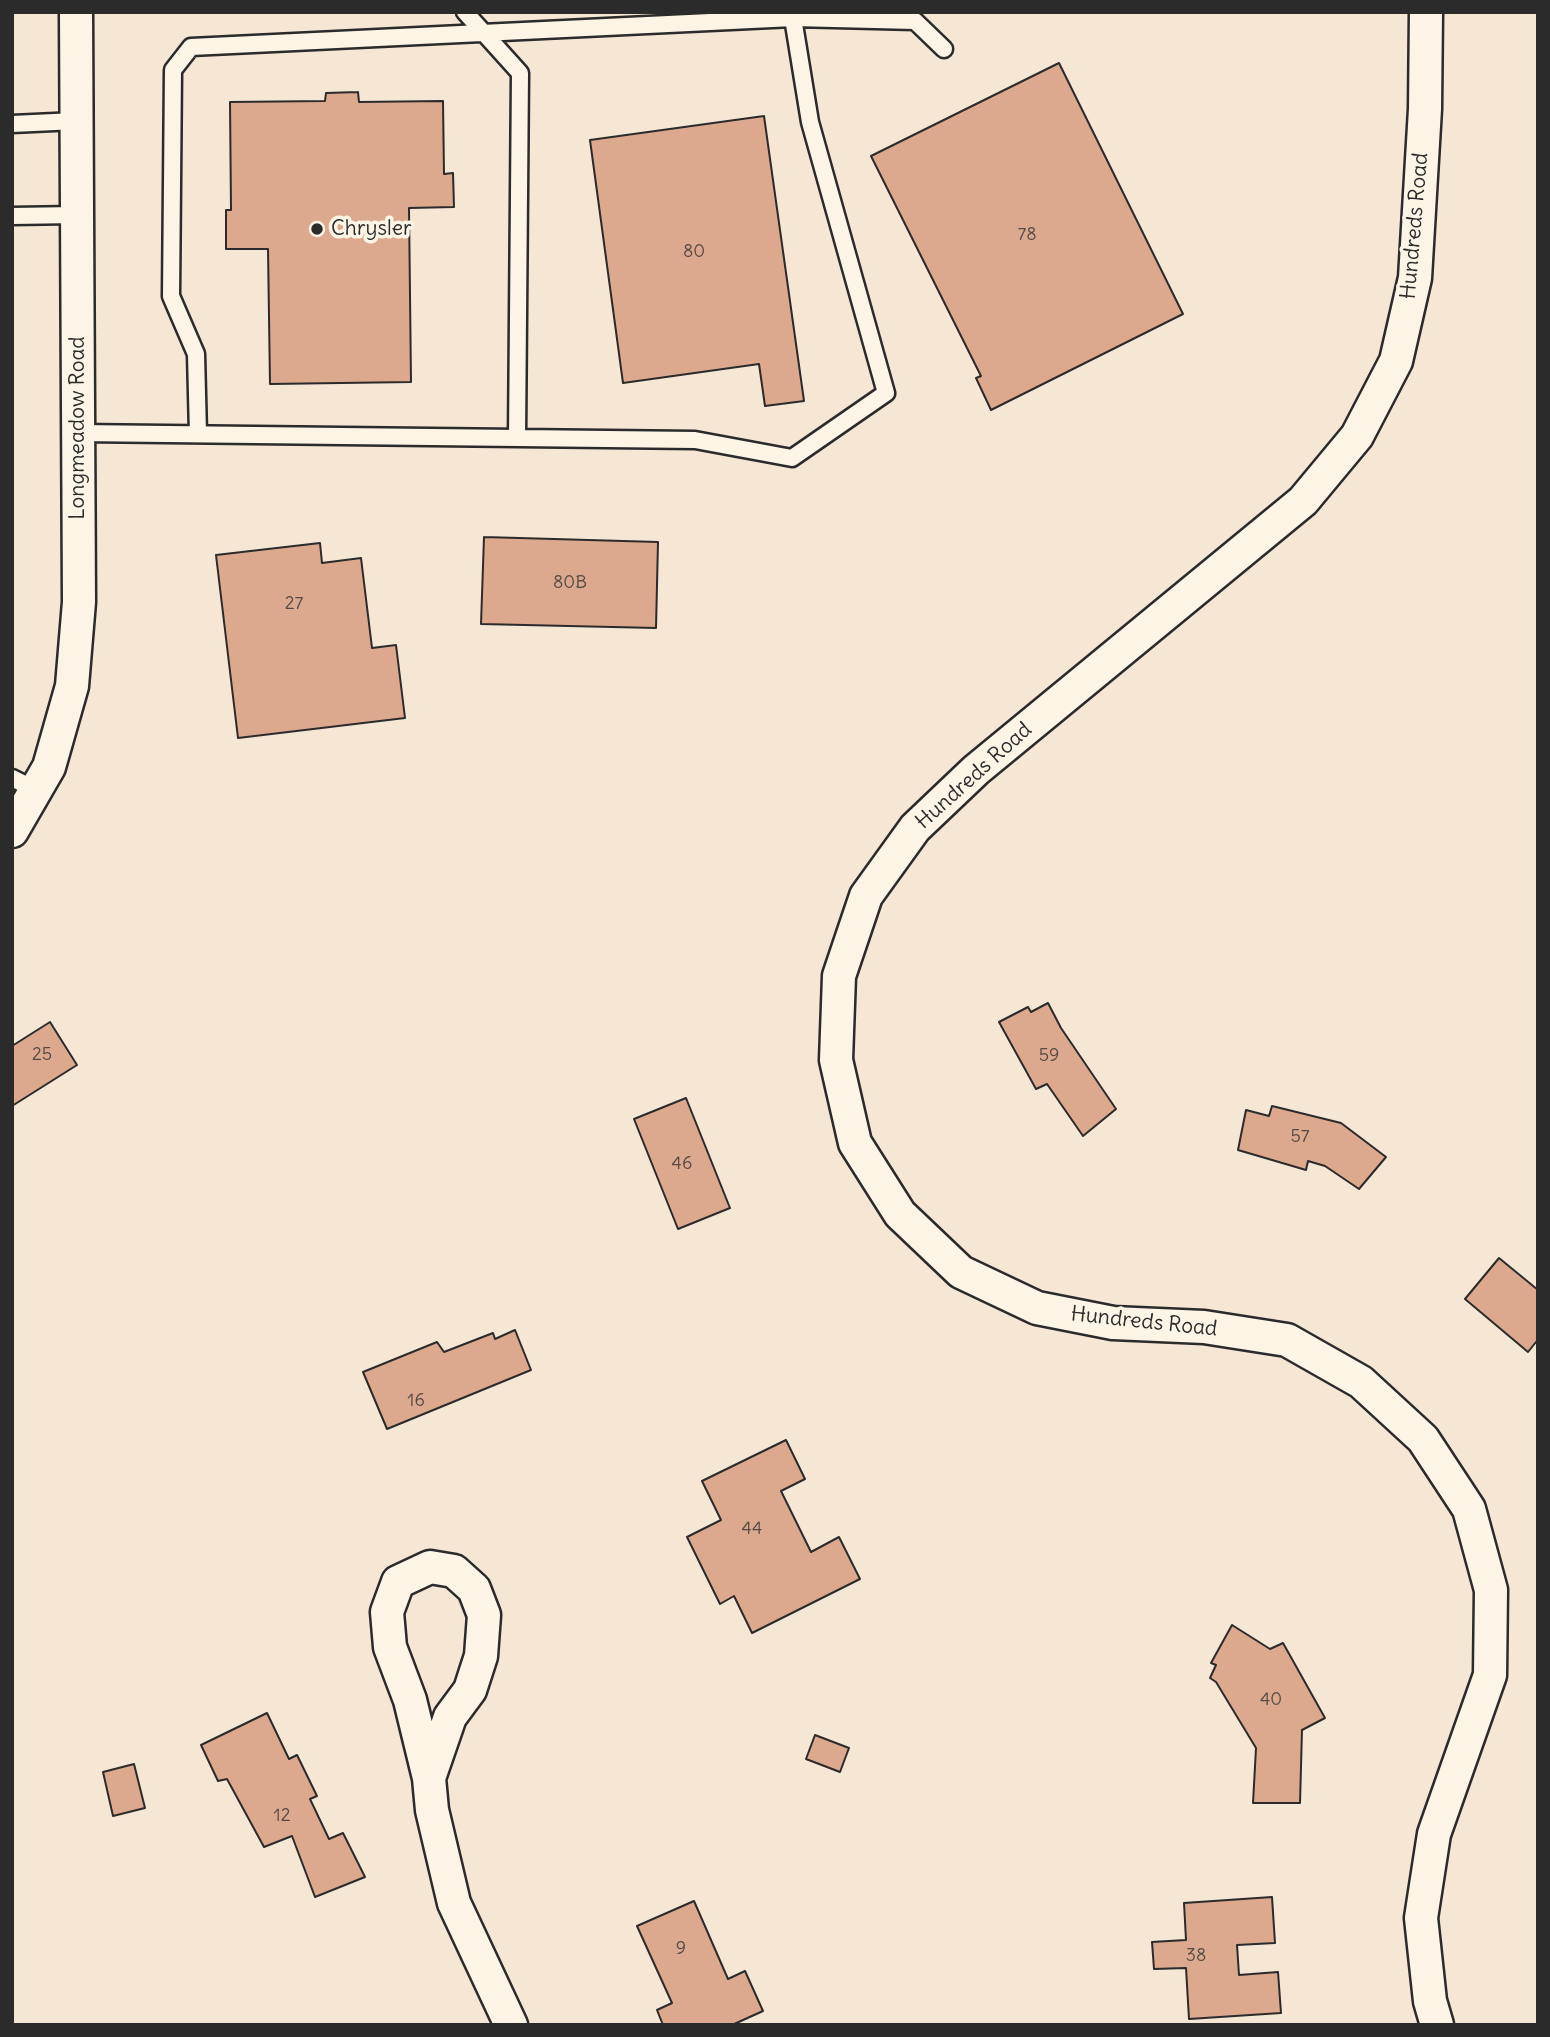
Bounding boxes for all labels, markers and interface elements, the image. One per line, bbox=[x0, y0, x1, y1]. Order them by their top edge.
street label: Hundreds Road bbox=[1396, 152, 1434, 300]
place label: Chrysler bbox=[331, 216, 412, 242]
marker: Chrysler bbox=[309, 221, 325, 237]
house number: 78 bbox=[1017, 224, 1037, 246]
house number: 80 bbox=[683, 241, 705, 263]
street label: Longmeadow Road bbox=[65, 336, 91, 520]
house number: 80B bbox=[553, 572, 587, 594]
house number: 27 bbox=[285, 593, 303, 615]
street label: Hundreds Road bbox=[911, 717, 1037, 835]
house number: 25 bbox=[32, 1044, 52, 1066]
house number: 59 bbox=[1039, 1045, 1059, 1067]
house number: 57 bbox=[1290, 1126, 1310, 1148]
house number: 46 bbox=[672, 1153, 692, 1175]
street label: Hundreds Road bbox=[1069, 1302, 1219, 1342]
house number: 16 bbox=[407, 1390, 425, 1412]
house number: 44 bbox=[742, 1518, 762, 1540]
house number: 40 bbox=[1260, 1689, 1282, 1711]
house number: 12 bbox=[273, 1805, 291, 1827]
house number: 9 bbox=[676, 1938, 686, 1960]
house number: 38 bbox=[1186, 1945, 1206, 1967]

